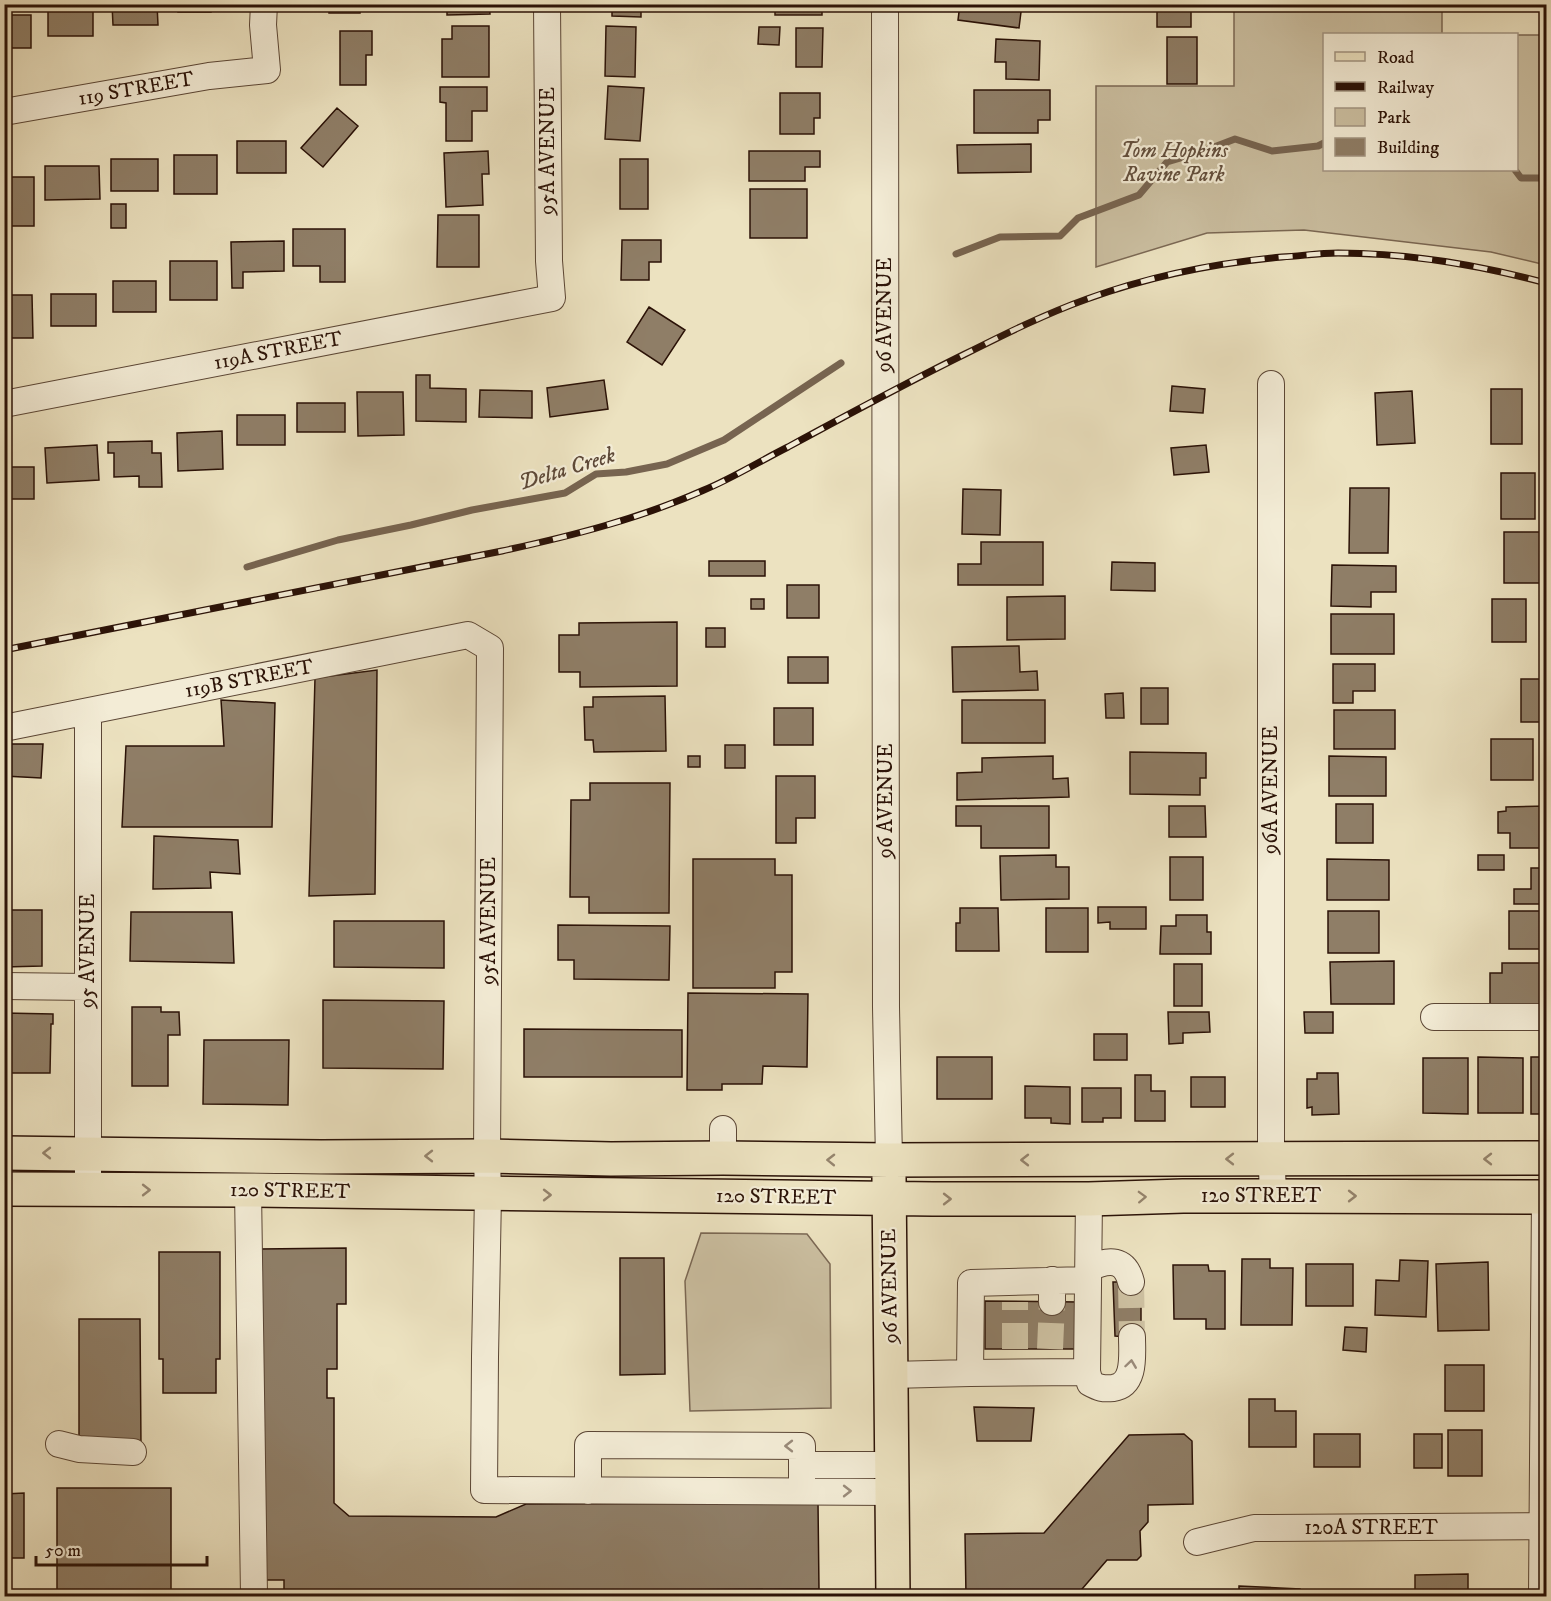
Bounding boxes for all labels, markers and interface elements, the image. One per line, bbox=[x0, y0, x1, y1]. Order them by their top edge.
legend bbox=[1323, 33, 1518, 171]
text: Road bbox=[1377, 47, 1414, 69]
street label: 119 STREET bbox=[76, 66, 196, 112]
text: Railway bbox=[1377, 77, 1435, 99]
street label: 95A AVENUE bbox=[535, 87, 561, 216]
text: Park bbox=[1377, 107, 1411, 129]
text: Building bbox=[1377, 137, 1439, 159]
park label: Tom Hopkins Ravine Park bbox=[1120, 138, 1228, 188]
street label: 96 AVENUE bbox=[872, 257, 898, 374]
street label: 119A STREET bbox=[212, 326, 344, 376]
water label: Delta Creek bbox=[515, 441, 619, 496]
street label: 119B STREET bbox=[183, 654, 315, 704]
street label: 96A AVENUE bbox=[1258, 726, 1284, 855]
street label: 96 AVENUE bbox=[873, 743, 899, 860]
street label: 95A AVENUE bbox=[476, 857, 502, 986]
street label: 95 AVENUE bbox=[75, 894, 101, 1009]
one-way arrow bbox=[42, 1147, 51, 1159]
one-way arrow bbox=[424, 1150, 433, 1162]
one-way arrow bbox=[1484, 1152, 1493, 1165]
one-way arrow bbox=[826, 1153, 835, 1166]
one-way arrow bbox=[1226, 1153, 1235, 1165]
one-way arrow bbox=[1020, 1154, 1029, 1166]
street label: 120 STREET bbox=[230, 1177, 350, 1205]
street label: 120 STREET bbox=[716, 1183, 836, 1211]
street label: 120 STREET bbox=[1201, 1183, 1321, 1209]
one-way arrow bbox=[142, 1184, 151, 1196]
one-way arrow bbox=[542, 1189, 551, 1201]
one-way arrow bbox=[1348, 1190, 1357, 1202]
one-way arrow bbox=[1138, 1191, 1147, 1204]
one-way arrow bbox=[943, 1193, 952, 1205]
street label: 96 AVENUE bbox=[876, 1228, 904, 1345]
one-way arrow bbox=[1124, 1360, 1136, 1369]
one-way arrow bbox=[785, 1440, 794, 1452]
one-way arrow bbox=[842, 1485, 851, 1497]
street label: 120A STREET bbox=[1304, 1515, 1438, 1541]
scale bar bbox=[36, 1529, 207, 1567]
text: 50 m bbox=[45, 1540, 81, 1562]

